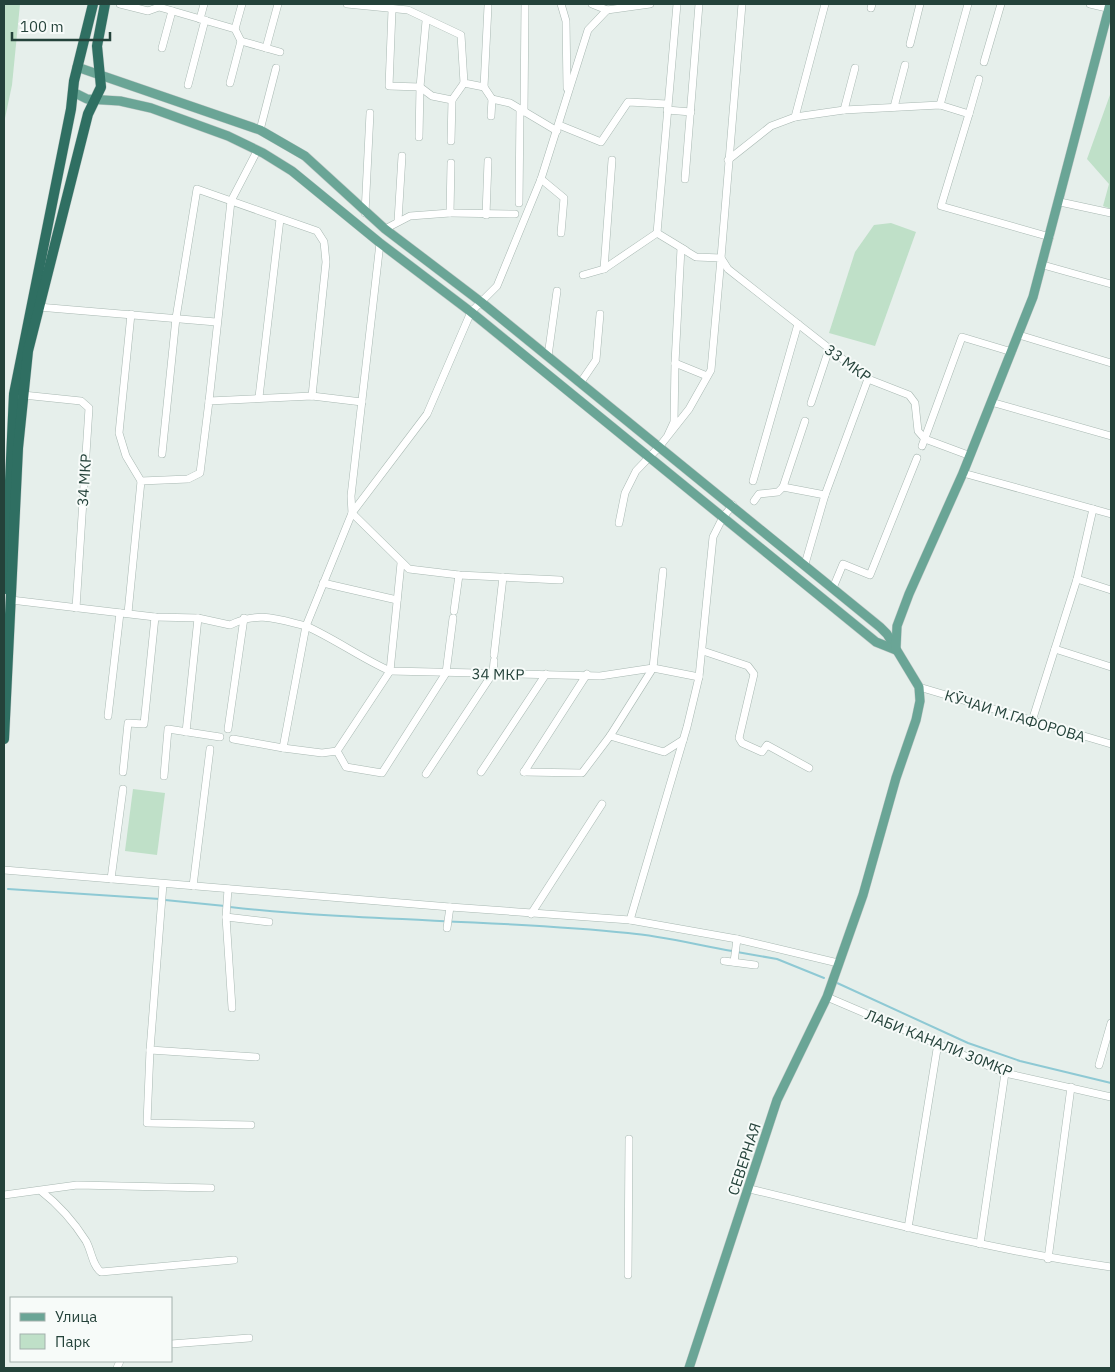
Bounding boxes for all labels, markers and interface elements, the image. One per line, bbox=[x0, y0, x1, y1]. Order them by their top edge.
scale bar bbox=[12, 10, 110, 42]
text: 100 m bbox=[20, 17, 64, 36]
street label: 33 МКР bbox=[821, 340, 875, 386]
street label: 34 МКР bbox=[73, 453, 95, 507]
street label: 34 МКР bbox=[471, 664, 525, 684]
street label: КӮЧАИ М.ГАФОРОВА bbox=[942, 686, 1088, 747]
street label: ЛАБИ КАНАЛИ 30МКР bbox=[863, 1005, 1015, 1081]
street label: СЕВЕРНАЯ bbox=[723, 1120, 765, 1198]
legend bbox=[10, 1297, 172, 1362]
text: Улица bbox=[55, 1307, 97, 1326]
text: Парк bbox=[55, 1332, 90, 1351]

